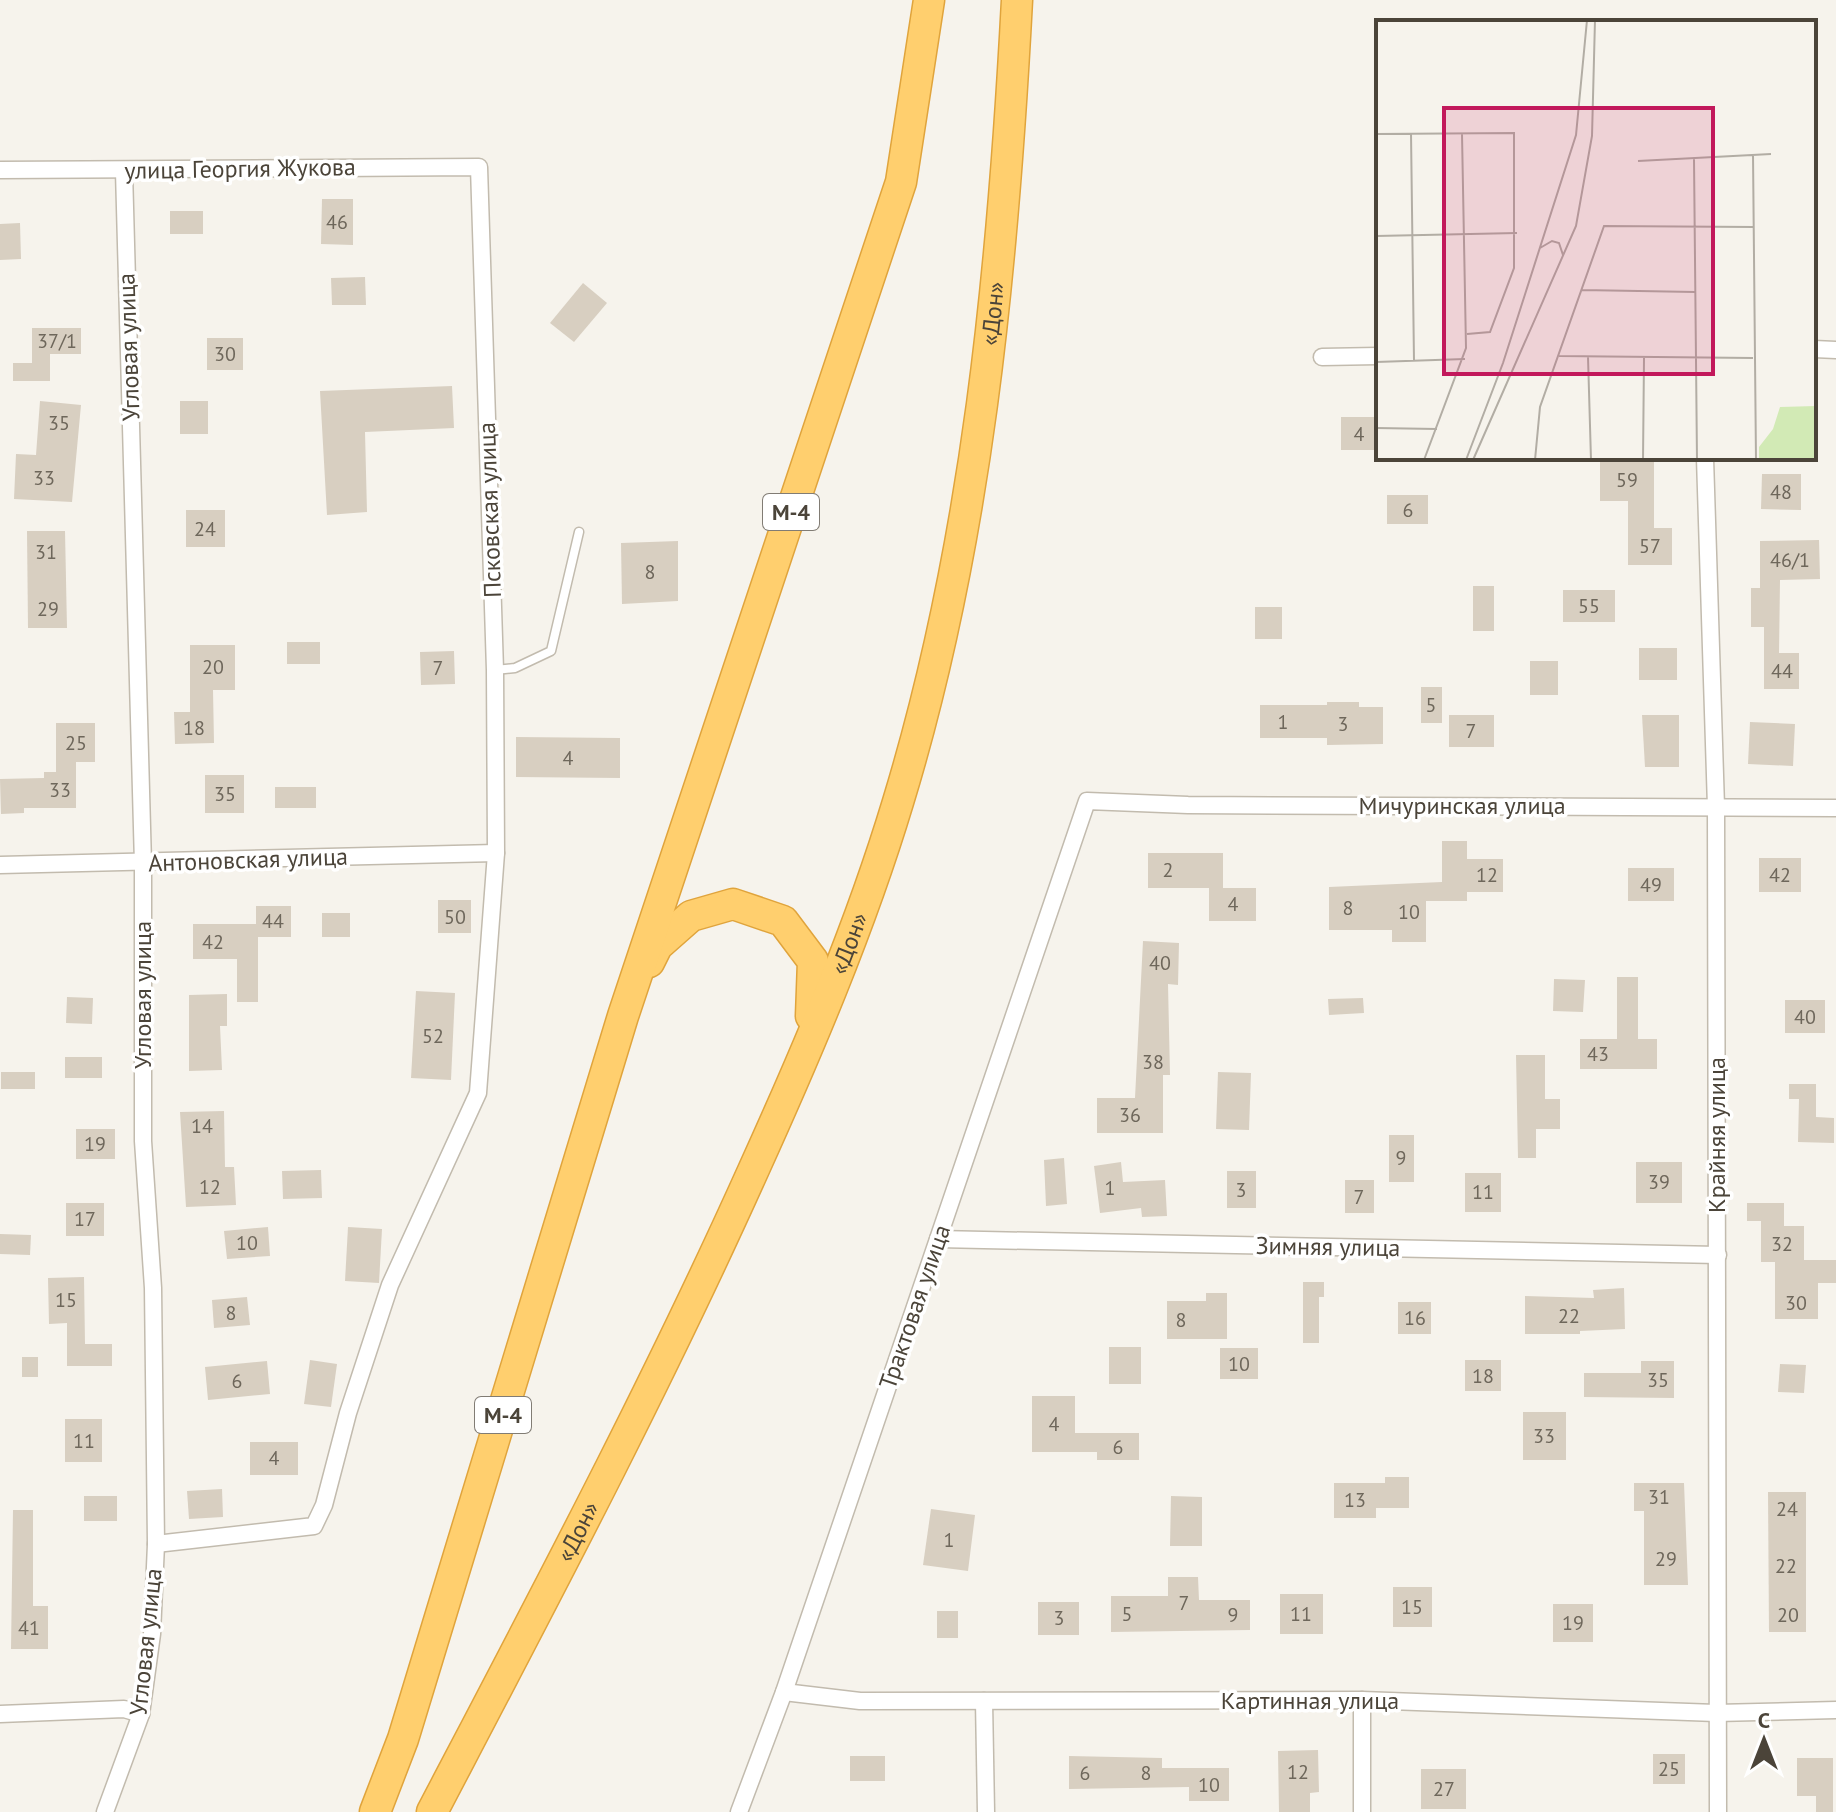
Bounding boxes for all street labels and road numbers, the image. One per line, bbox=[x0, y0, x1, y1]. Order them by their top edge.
street label: улица Георгия Жукова bbox=[124, 151, 356, 186]
street label: Угловая улица bbox=[110, 272, 147, 422]
street label: «Дон» bbox=[973, 280, 1011, 347]
street label: Псковская улица bbox=[471, 422, 508, 598]
road number: М-4 bbox=[763, 494, 819, 530]
street label: Мичуринская улица bbox=[1358, 790, 1566, 821]
street label: Антоновская улица bbox=[148, 841, 348, 878]
street label: «Дон» bbox=[823, 908, 875, 979]
street label: Угловая улица bbox=[127, 921, 158, 1069]
street label: Крайняя улица bbox=[1701, 1057, 1732, 1213]
street label: Трактовая улица bbox=[872, 1221, 957, 1393]
street label: Зимняя улица bbox=[1255, 1230, 1401, 1263]
road number: М-4 bbox=[475, 1397, 531, 1433]
street label: «Дон» bbox=[549, 1496, 606, 1567]
street label: Угловая улица bbox=[122, 1567, 169, 1717]
street label: Картинная улица bbox=[1221, 1685, 1399, 1716]

